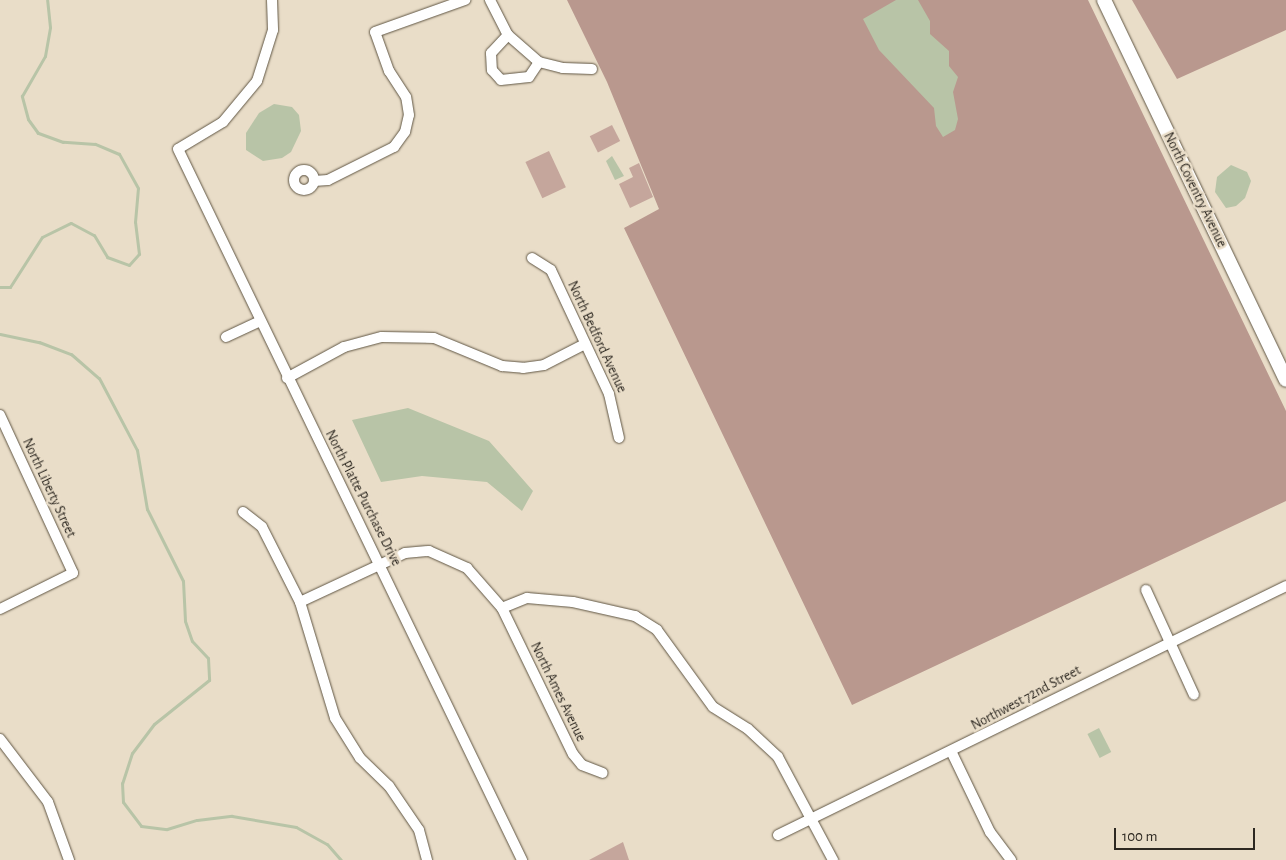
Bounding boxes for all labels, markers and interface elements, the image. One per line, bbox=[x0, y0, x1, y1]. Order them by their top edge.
street label: North Coventry Avenue bbox=[1160, 130, 1230, 250]
street label: North Bedford Avenue bbox=[564, 278, 630, 396]
street label: North Platte Purchase Drive bbox=[321, 427, 405, 569]
street label: North Liberty Street bbox=[19, 436, 79, 540]
street label: North Ames Avenue bbox=[527, 640, 589, 744]
street label: Northwest 72nd Street bbox=[968, 662, 1084, 734]
scale bar bbox=[1116, 818, 1257, 850]
text: 100 m bbox=[1122, 829, 1157, 844]

